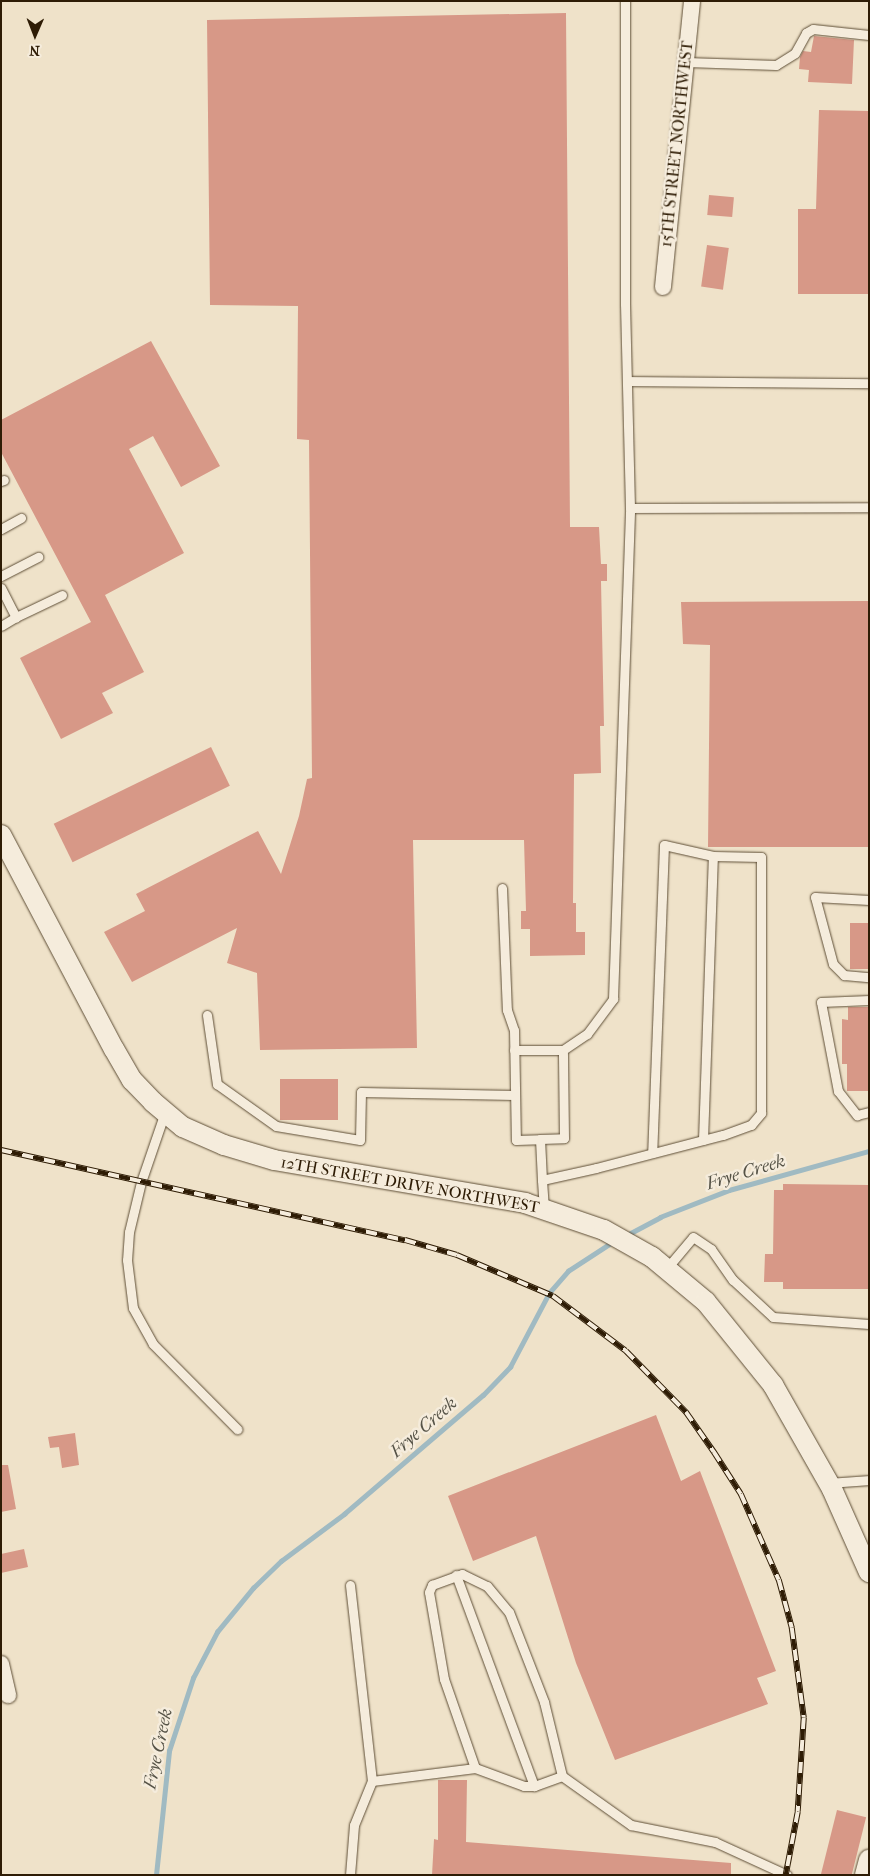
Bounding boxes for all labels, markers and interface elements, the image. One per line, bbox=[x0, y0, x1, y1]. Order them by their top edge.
north arrow bbox=[10, 10, 60, 60]
street label: 15TH STREET NORTHWEST bbox=[657, 40, 697, 248]
text: N bbox=[29, 42, 40, 59]
water label: Frye Creek bbox=[704, 1151, 788, 1195]
street label: 12TH STREET DRIVE NORTHWEST bbox=[279, 1153, 541, 1217]
water label: Frye Creek bbox=[386, 1393, 462, 1463]
water label: Frye Creek bbox=[140, 1707, 178, 1791]

